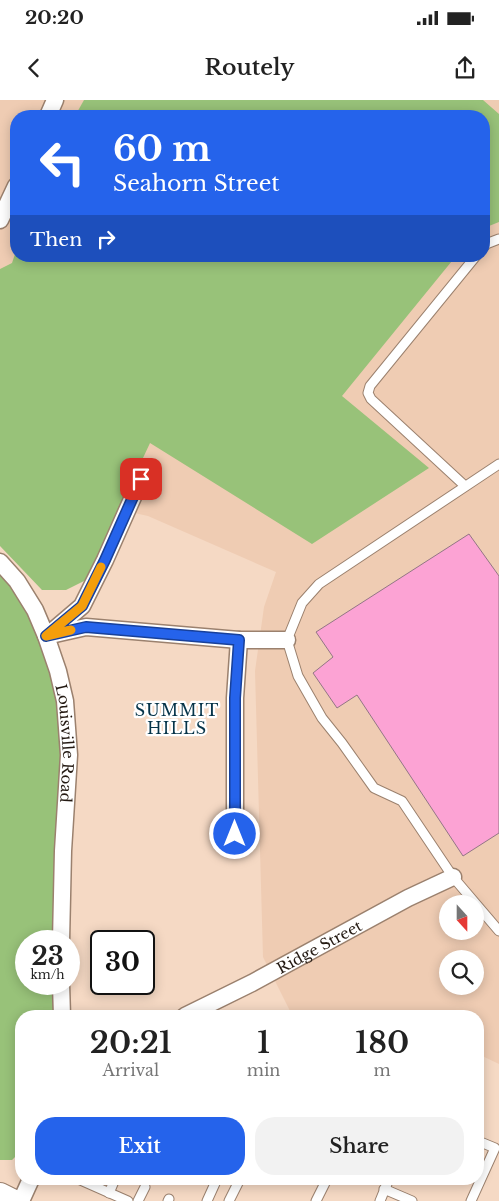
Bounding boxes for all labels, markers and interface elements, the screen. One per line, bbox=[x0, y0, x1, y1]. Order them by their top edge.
text: 20:20 bbox=[25, 6, 84, 29]
icon: back bbox=[20, 54, 48, 82]
text: Routely bbox=[204, 54, 295, 81]
icon: share bbox=[451, 54, 479, 82]
text: 60 m bbox=[113, 127, 211, 170]
icon: left bbox=[30, 130, 95, 195]
text: Seahorn Street bbox=[113, 170, 280, 197]
icon: right bbox=[92, 225, 120, 253]
text: Then bbox=[30, 228, 82, 251]
pin bbox=[120, 458, 162, 500]
icon: arrive bbox=[127, 465, 155, 493]
street label: Louisville Road bbox=[52, 682, 79, 803]
district label: SUMMIT HILLS bbox=[135, 700, 219, 738]
position arrow bbox=[208, 807, 260, 859]
north arrow bbox=[439, 895, 484, 940]
map controls bbox=[439, 895, 484, 995]
street label: Ridge Street bbox=[273, 915, 365, 977]
speed limit sign: 30 bbox=[90, 930, 155, 995]
text: 23 bbox=[31, 941, 64, 972]
button: search bbox=[439, 950, 484, 995]
text: km/h bbox=[30, 967, 65, 982]
text: 20:21 bbox=[90, 1024, 172, 1061]
text: 1 bbox=[257, 1024, 270, 1061]
text: 180 bbox=[355, 1024, 409, 1061]
text: Arrival bbox=[103, 1060, 159, 1080]
text: min bbox=[247, 1060, 280, 1080]
text: m bbox=[374, 1060, 391, 1080]
button: Exit bbox=[35, 1117, 245, 1175]
button: Share bbox=[255, 1117, 464, 1175]

